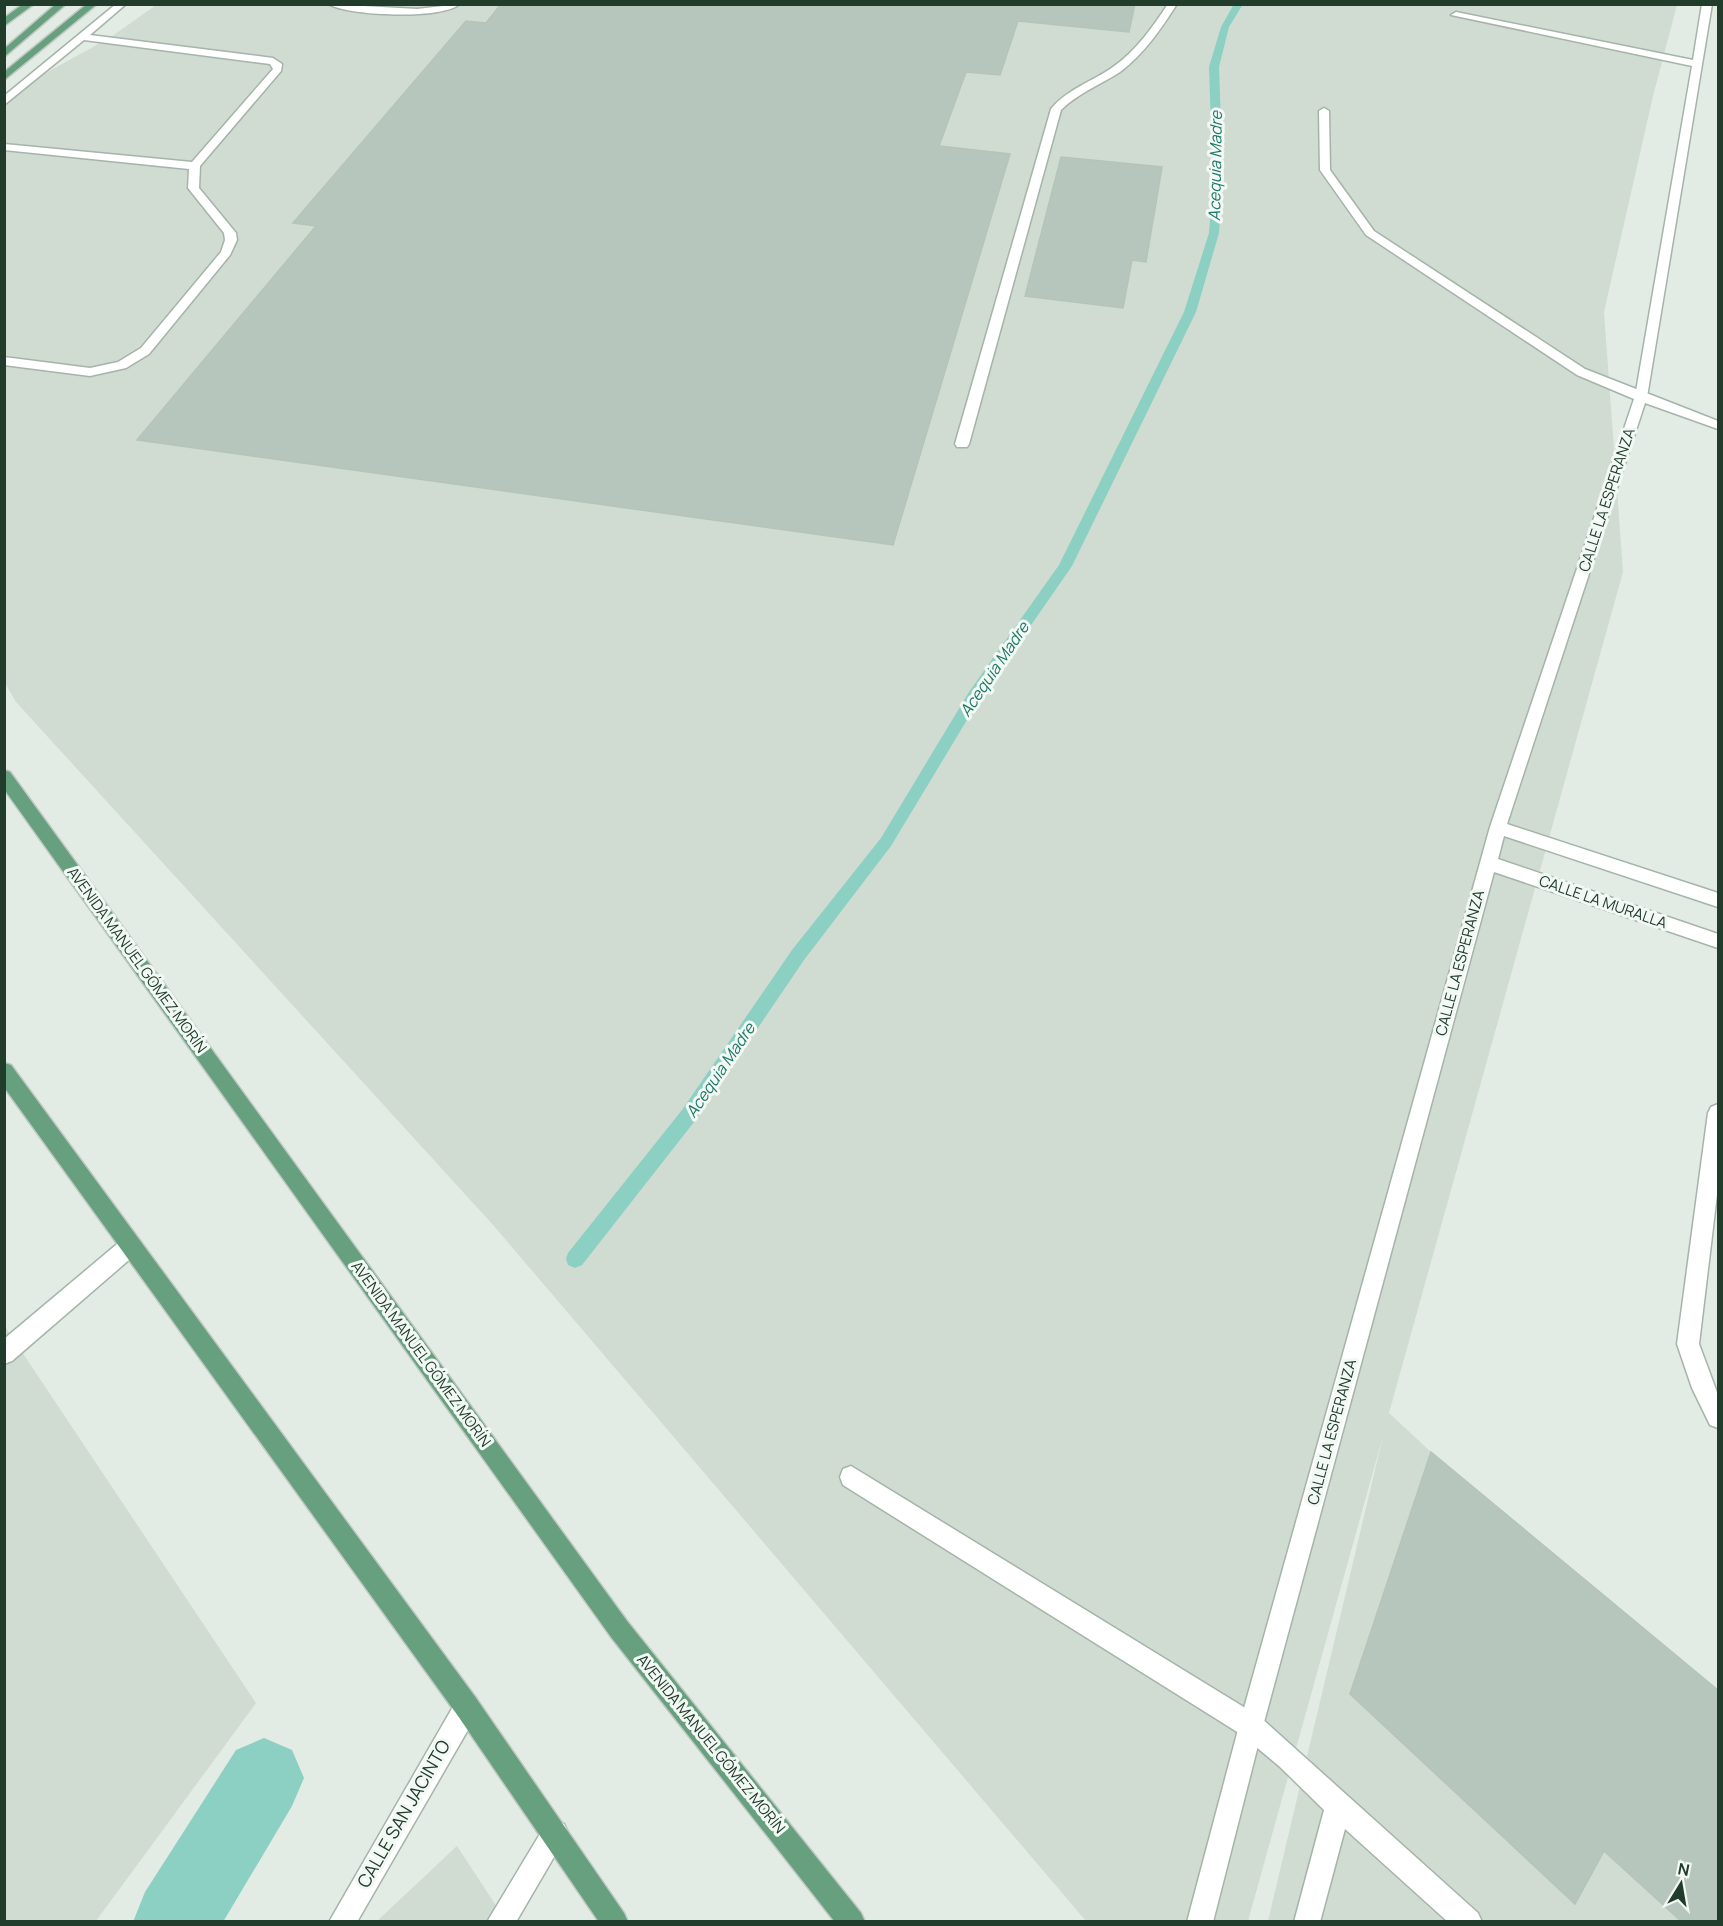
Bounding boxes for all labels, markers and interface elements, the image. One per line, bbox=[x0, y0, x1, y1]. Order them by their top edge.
water label: Acequia Madre bbox=[1203, 109, 1227, 221]
street label: CALLE LA ESPERANZA bbox=[1573, 425, 1640, 574]
water label: Acequia Madre bbox=[954, 616, 1035, 721]
street label: AVENIDA MANUEL GÓMEZ MORÍN bbox=[63, 863, 212, 1057]
street label: CALLE LA MURALLA bbox=[1536, 870, 1670, 933]
street label: CALLE LA ESPERANZA bbox=[1430, 887, 1489, 1038]
water label: Acequia Madre bbox=[680, 1017, 761, 1122]
street label: AVENIDA MANUEL GÓMEZ MORÍN bbox=[347, 1257, 496, 1451]
street label: CALLE LA ESPERANZA bbox=[1302, 1356, 1361, 1507]
street label: AVENIDA MANUEL GÓMEZ MORÍN bbox=[632, 1650, 790, 1838]
street label: CALLE SAN JACINTO bbox=[351, 1735, 455, 1892]
north arrow bbox=[1651, 1854, 1711, 1914]
text: N bbox=[1676, 1857, 1692, 1881]

